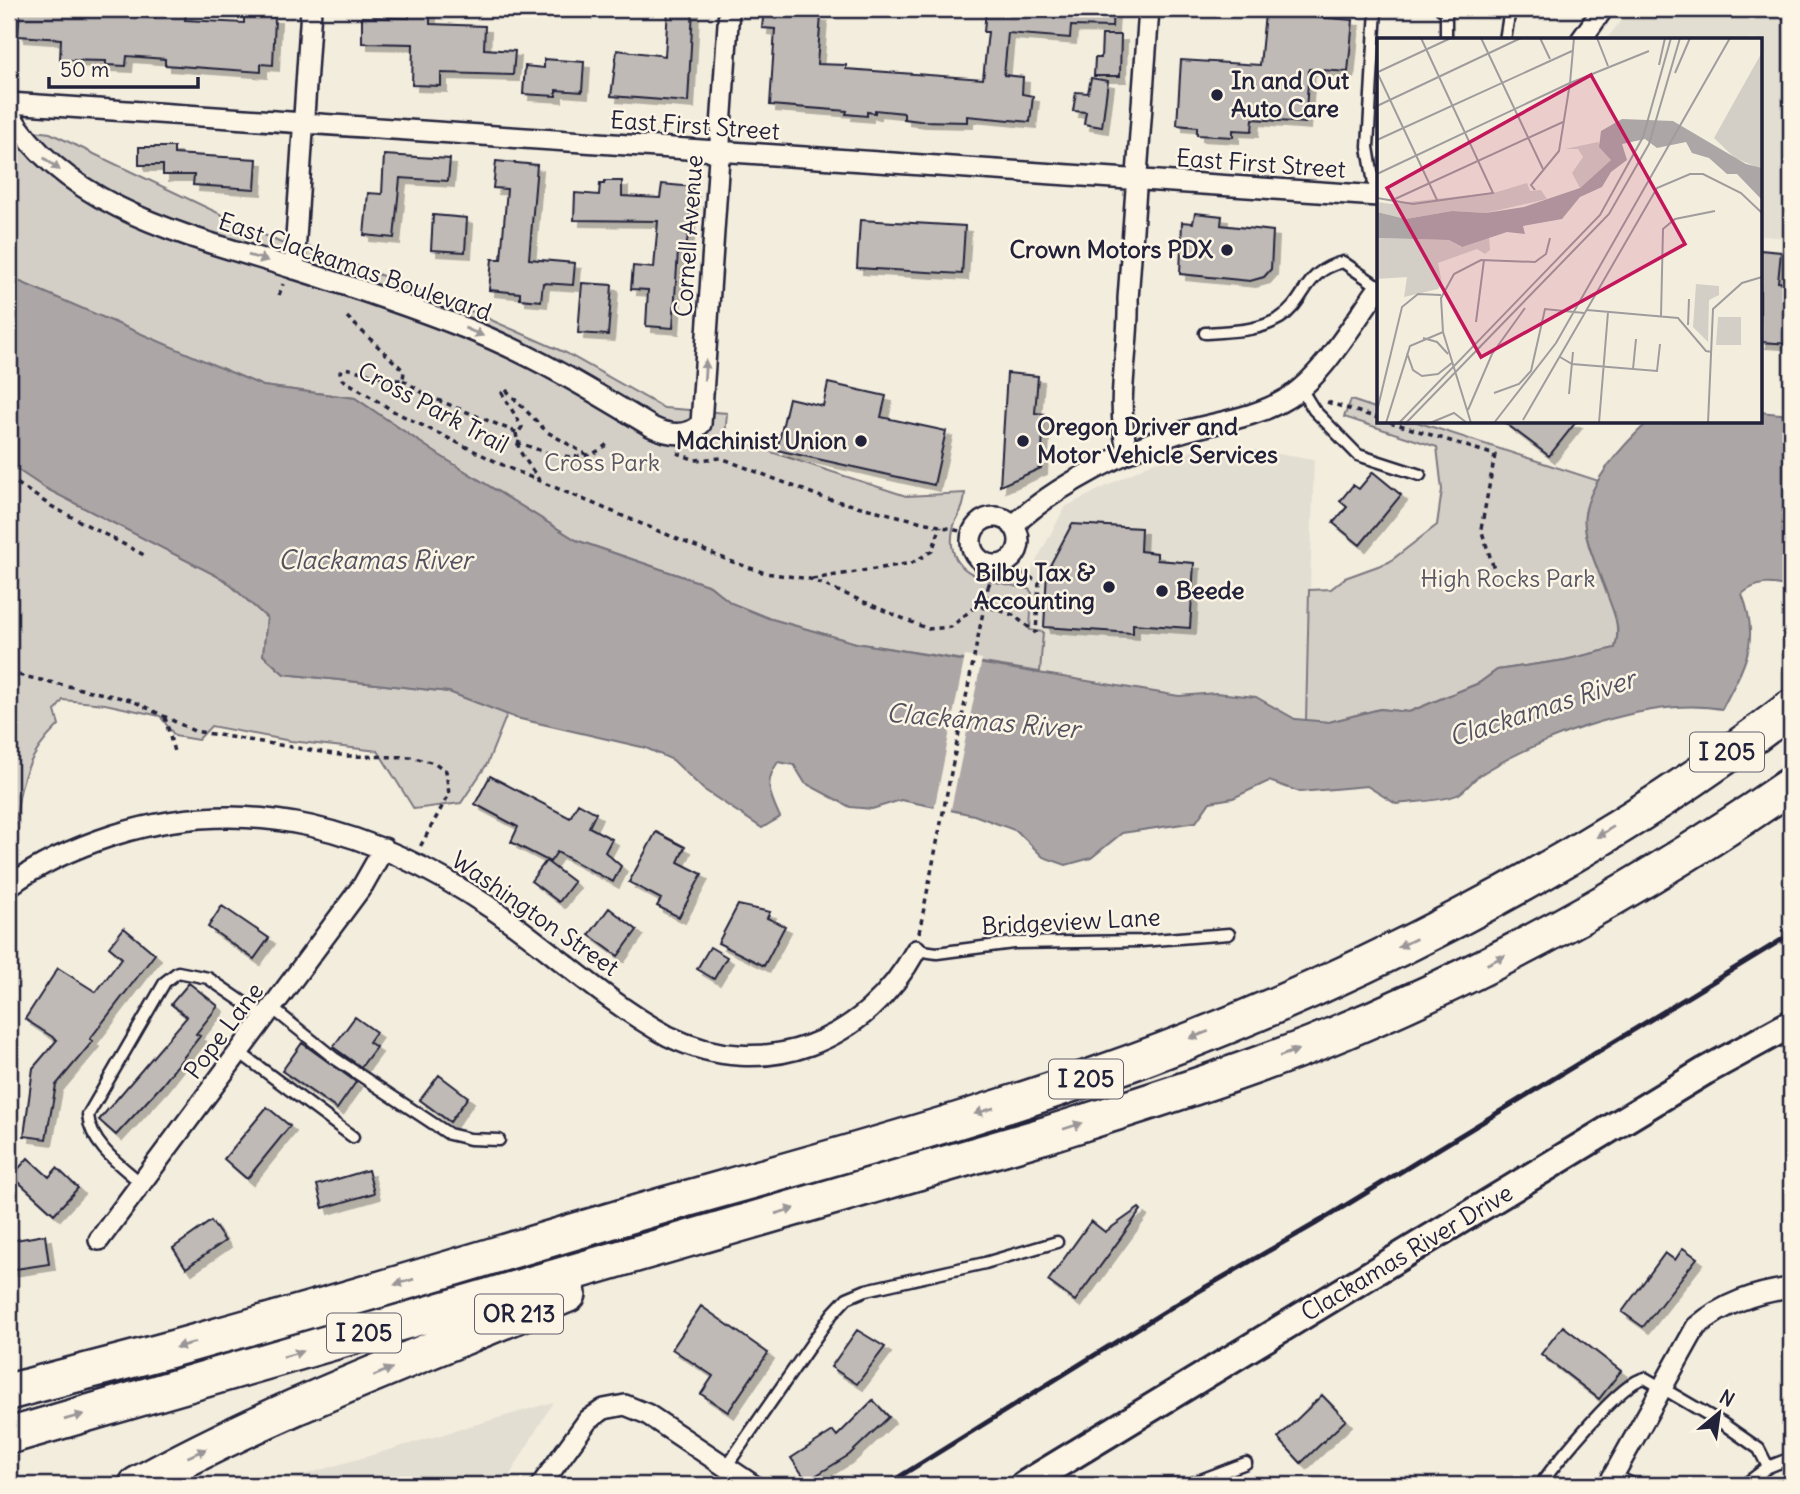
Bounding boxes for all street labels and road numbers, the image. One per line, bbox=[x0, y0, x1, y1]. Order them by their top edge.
street label: East First Street bbox=[609, 104, 781, 146]
street label: East First Street bbox=[1175, 142, 1347, 184]
street label: Cornell Avenue bbox=[667, 154, 709, 318]
street label: East Clackamas Boulevard bbox=[215, 205, 496, 327]
street label: Cross Park Trail bbox=[353, 355, 514, 459]
road number: I 205 bbox=[1690, 732, 1764, 772]
street label: Washington Street bbox=[446, 844, 625, 982]
street label: Bridgeview Lane bbox=[981, 901, 1161, 941]
street label: Pope Lane bbox=[177, 976, 269, 1085]
road number: I 205 bbox=[1049, 1060, 1123, 1098]
street label: Clackamas River Drive bbox=[1295, 1177, 1518, 1327]
road number: OR 213 bbox=[475, 1294, 563, 1334]
road number: I 205 bbox=[327, 1314, 401, 1352]

